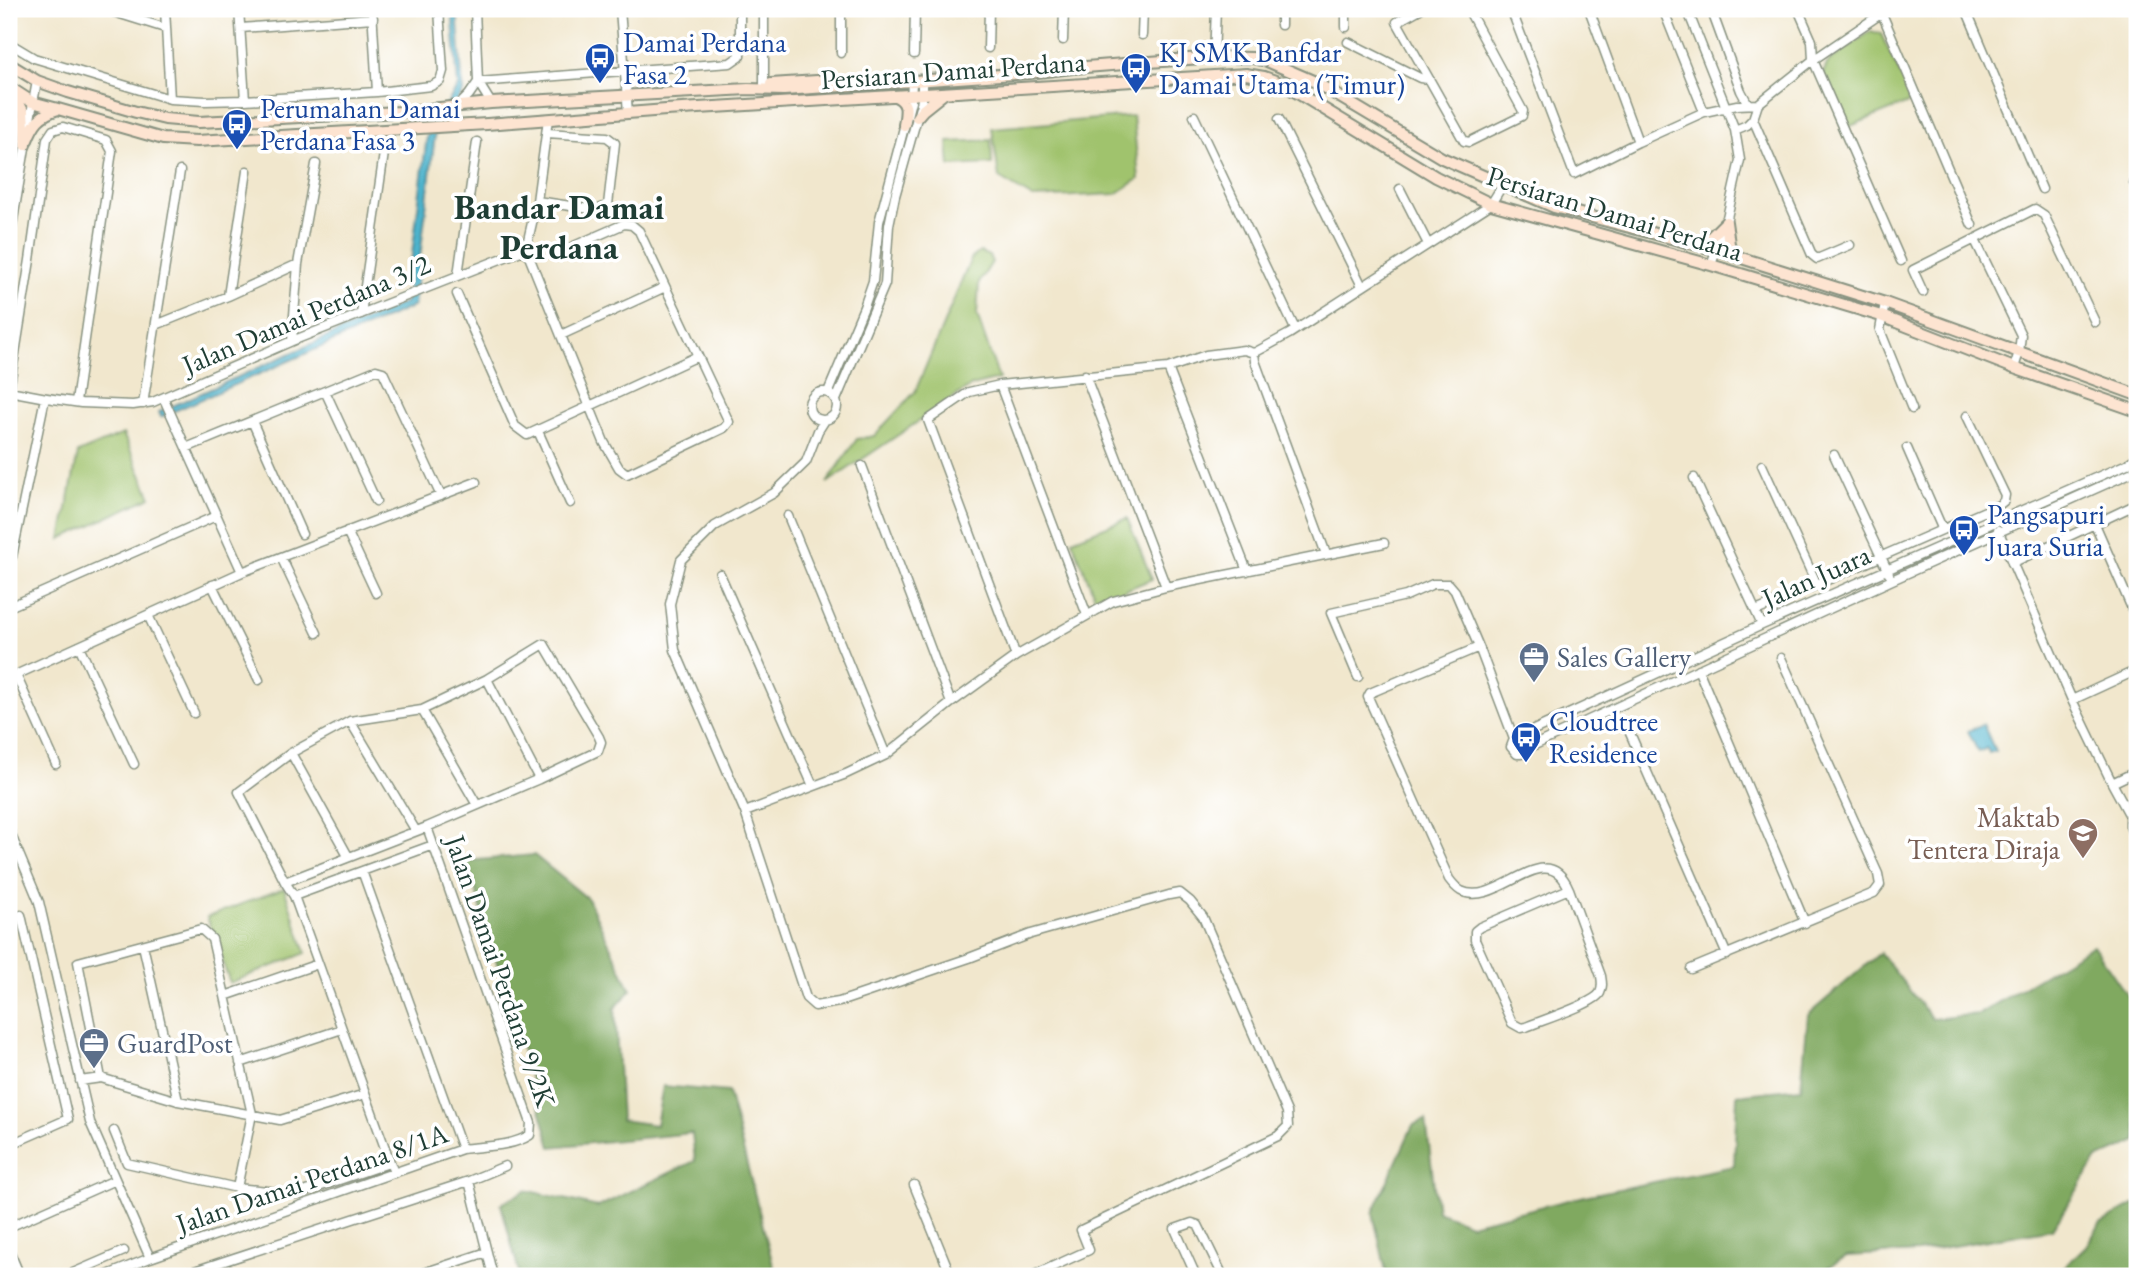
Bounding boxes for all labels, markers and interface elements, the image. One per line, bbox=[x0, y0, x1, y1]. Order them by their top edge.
place label: Damai Perdana Fasa 2 bbox=[623, 24, 787, 92]
place label: KJ SMK Banfdar Damai Utama (Timur) bbox=[1159, 34, 1405, 102]
bus stop icon: Damai Perdana Fasa 2 bbox=[583, 41, 617, 85]
street label: Persiaran Damai Perdana bbox=[819, 43, 1088, 97]
bus stop icon: KJ SMK Banfdar Damai Utama (Timur) bbox=[1119, 51, 1153, 95]
place label: Perumahan Damai Perdana Fasa 3 bbox=[260, 90, 460, 158]
bus stop icon: Perumahan Damai Perdana Fasa 3 bbox=[220, 107, 254, 151]
street label: Persiaran Damai Perdana bbox=[1483, 157, 1748, 269]
district label: Bandar Damai Perdana bbox=[454, 184, 664, 269]
street label: Jalan Damai Perdana 3/2 bbox=[175, 245, 436, 383]
place label: Pangsapuri Juara Suria bbox=[1985, 496, 2105, 564]
bus stop icon: Pangsapuri Juara Suria bbox=[1947, 513, 1981, 557]
street label: Jalan Juara bbox=[1754, 536, 1877, 617]
place label: Sales Gallery bbox=[1557, 639, 1692, 675]
office icon: Sales Gallery bbox=[1517, 640, 1551, 684]
place label: Cloudtree Residence bbox=[1549, 703, 1658, 771]
bus stop icon: Cloudtree Residence bbox=[1509, 720, 1543, 764]
place label: Maktab Tentera Diraja bbox=[1907, 799, 2061, 867]
school or university icon: Maktab Tentera Diraja bbox=[2066, 816, 2100, 860]
street label: Jalan Damai Perdana 9/2K bbox=[437, 829, 565, 1112]
place label: GuardPost bbox=[117, 1025, 233, 1061]
office icon: GuardPost bbox=[77, 1026, 111, 1070]
street label: Jalan Damai Perdana 8/1A bbox=[169, 1114, 453, 1242]

